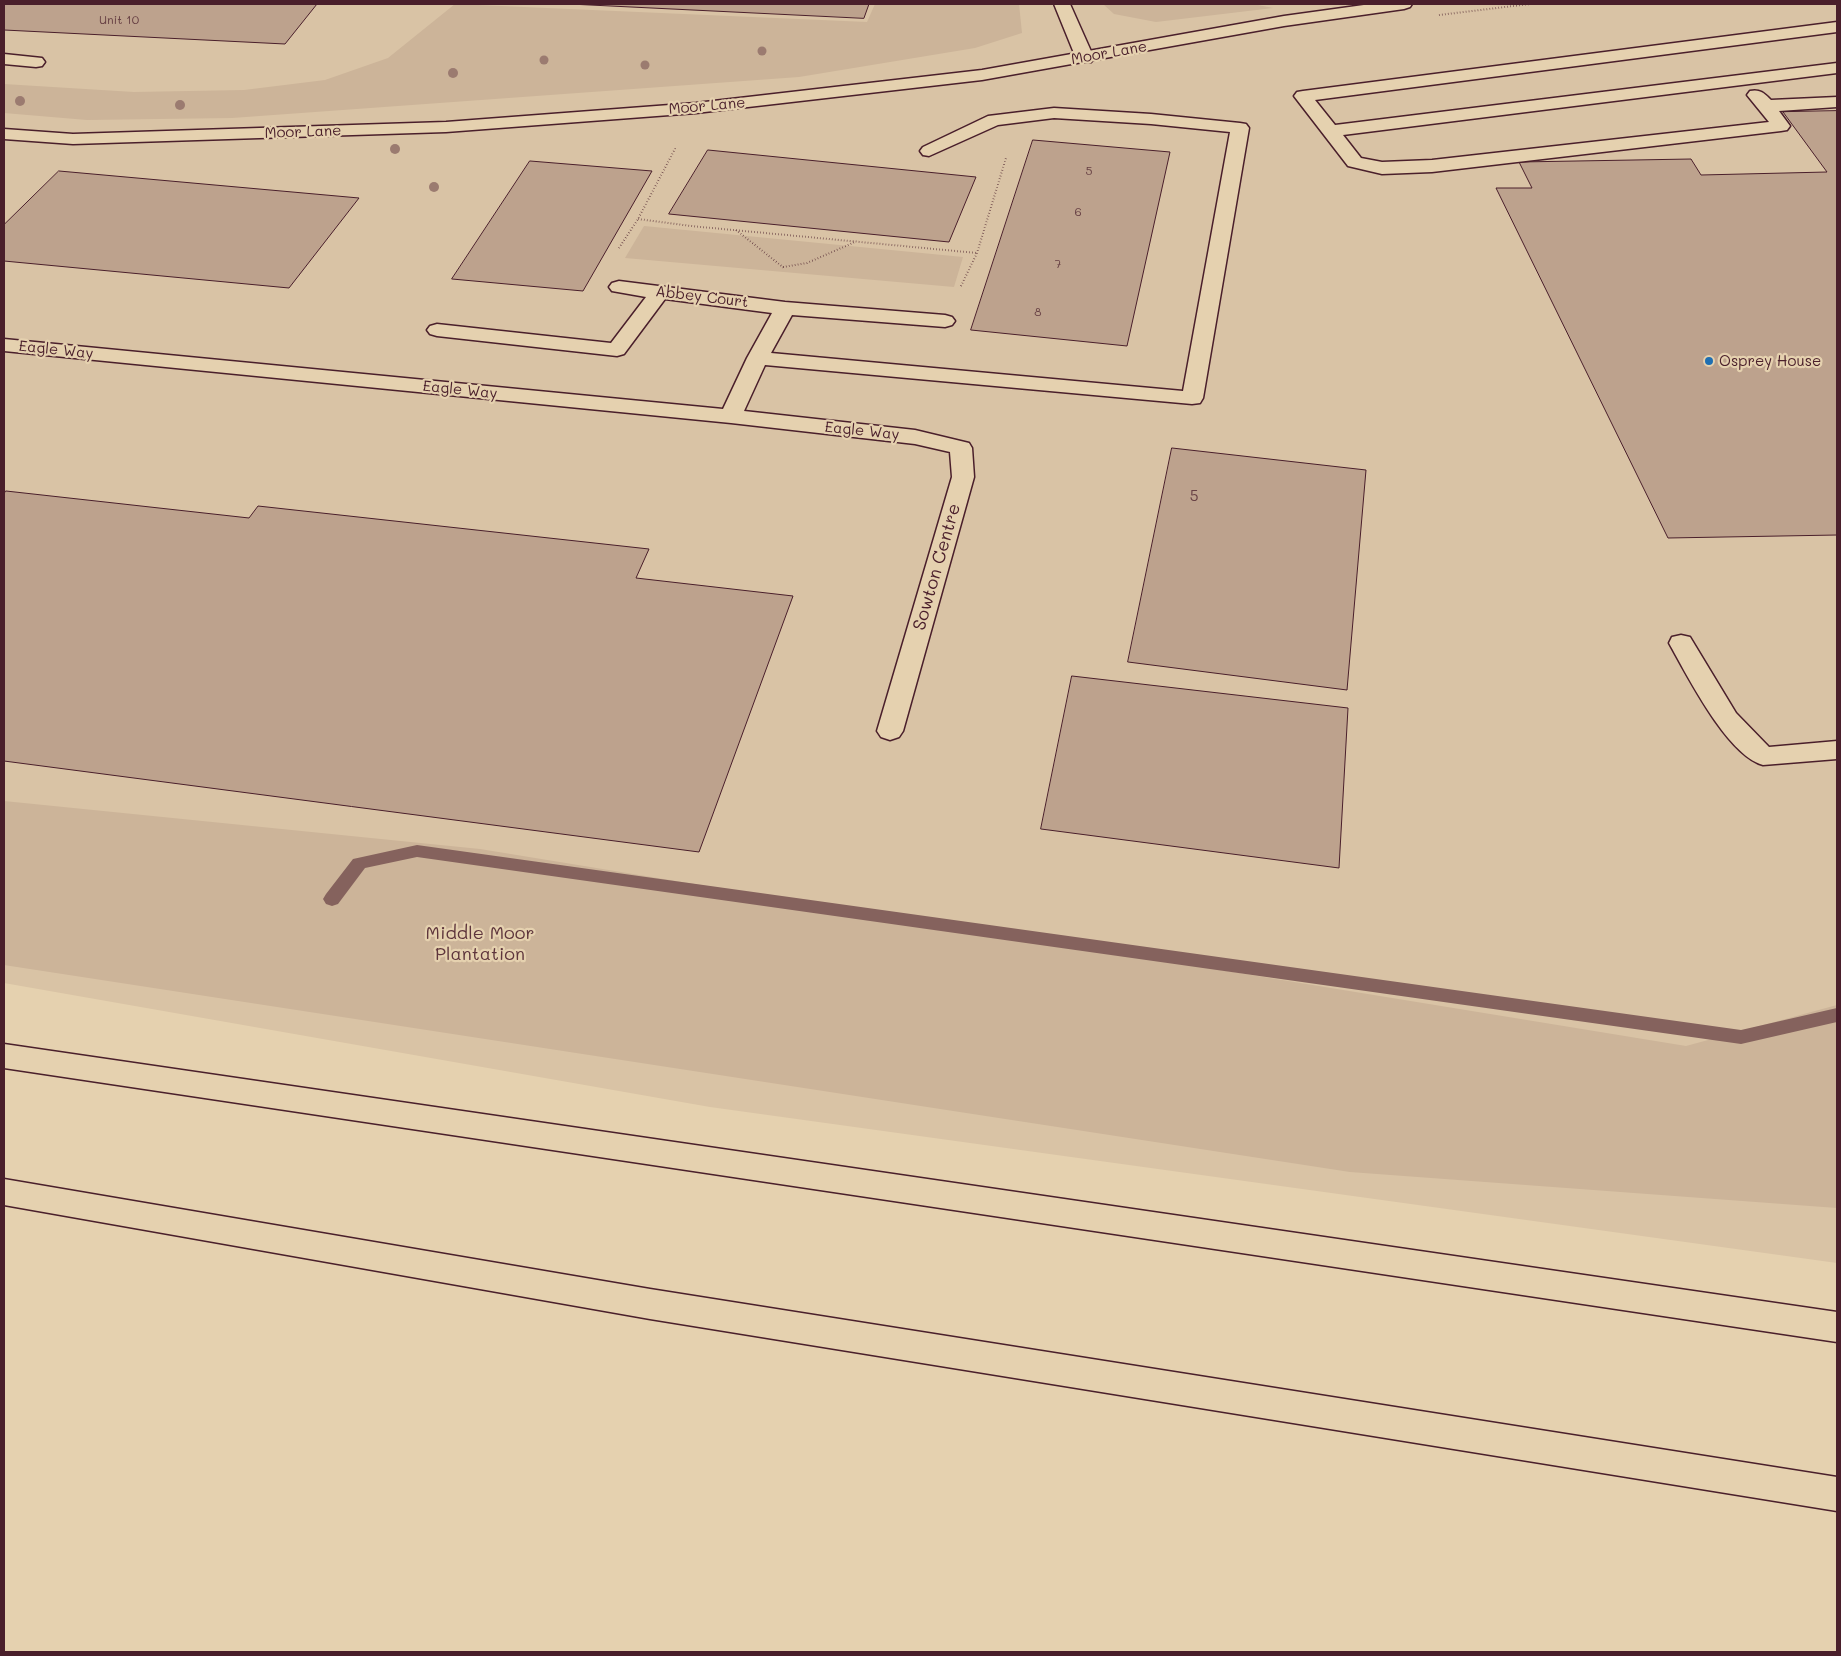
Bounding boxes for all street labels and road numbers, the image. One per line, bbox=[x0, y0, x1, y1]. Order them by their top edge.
street label: Moor Lane bbox=[1070, 37, 1148, 69]
street label: Moor Lane bbox=[668, 94, 746, 118]
street label: Moor Lane bbox=[264, 122, 342, 142]
street label: Abbey Court bbox=[655, 282, 749, 312]
street label: Eagle Way bbox=[18, 337, 94, 363]
street label: Eagle Way bbox=[422, 377, 498, 403]
street label: Eagle Way bbox=[824, 418, 900, 444]
street label: Sowton Centre bbox=[909, 501, 965, 633]

